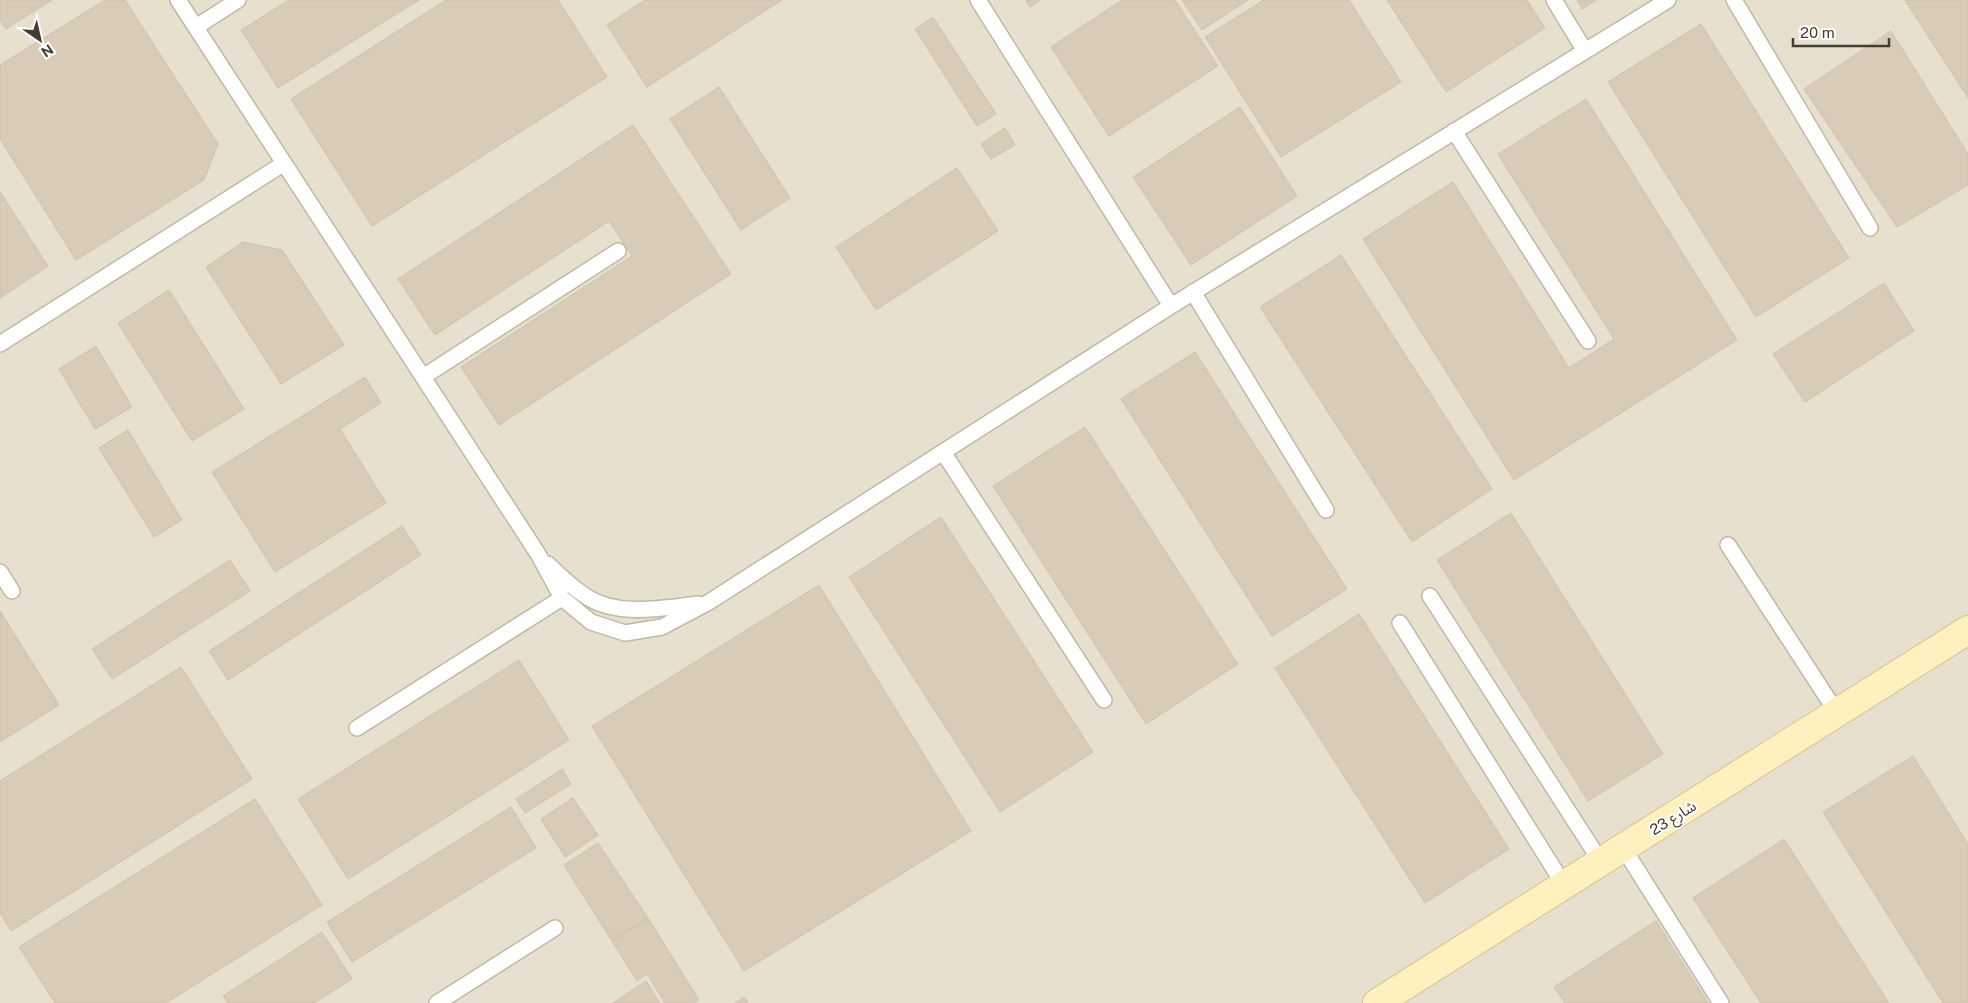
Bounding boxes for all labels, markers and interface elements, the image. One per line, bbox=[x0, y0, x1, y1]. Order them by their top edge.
north arrow bbox=[15, 15, 65, 65]
scale bar bbox=[1793, 15, 1889, 47]
text: 20 m bbox=[1800, 24, 1835, 41]
text: N bbox=[38, 41, 56, 60]
street label: شارع 23 bbox=[1646, 797, 1701, 842]

